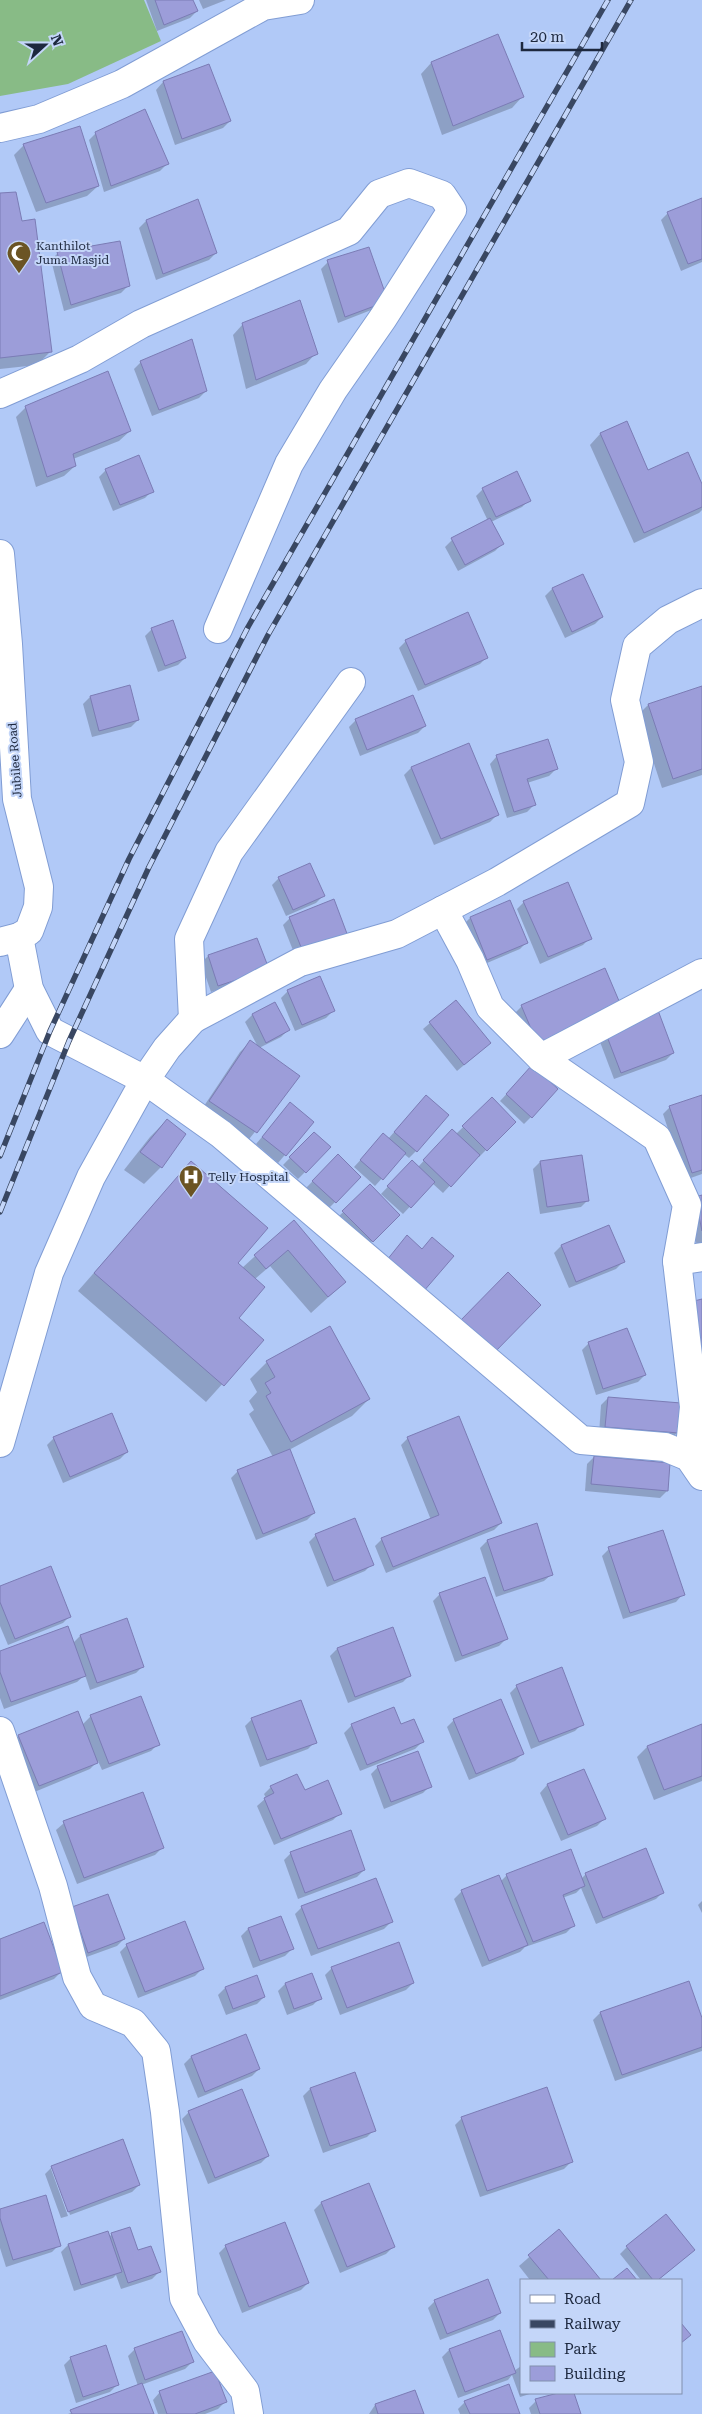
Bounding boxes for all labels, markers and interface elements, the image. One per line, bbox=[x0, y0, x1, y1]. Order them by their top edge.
north arrow bbox=[20, 20, 70, 70]
scale bar bbox=[522, 20, 602, 52]
text: 20 m bbox=[530, 28, 565, 46]
text: N bbox=[48, 32, 67, 48]
place label: Kanthilot Juma Masjid bbox=[36, 239, 109, 267]
mosque icon: Kanthilot Juma Masjid bbox=[6, 240, 32, 274]
street label: Jubilee Road bbox=[5, 722, 25, 798]
hospital icon: Telly Hospital bbox=[178, 1164, 204, 1198]
place label: Telly Hospital bbox=[208, 1170, 289, 1184]
legend bbox=[520, 2279, 682, 2394]
text: Road bbox=[564, 2290, 601, 2308]
text: Railway bbox=[564, 2315, 621, 2333]
text: Park bbox=[564, 2340, 598, 2358]
text: Building bbox=[564, 2365, 626, 2383]

